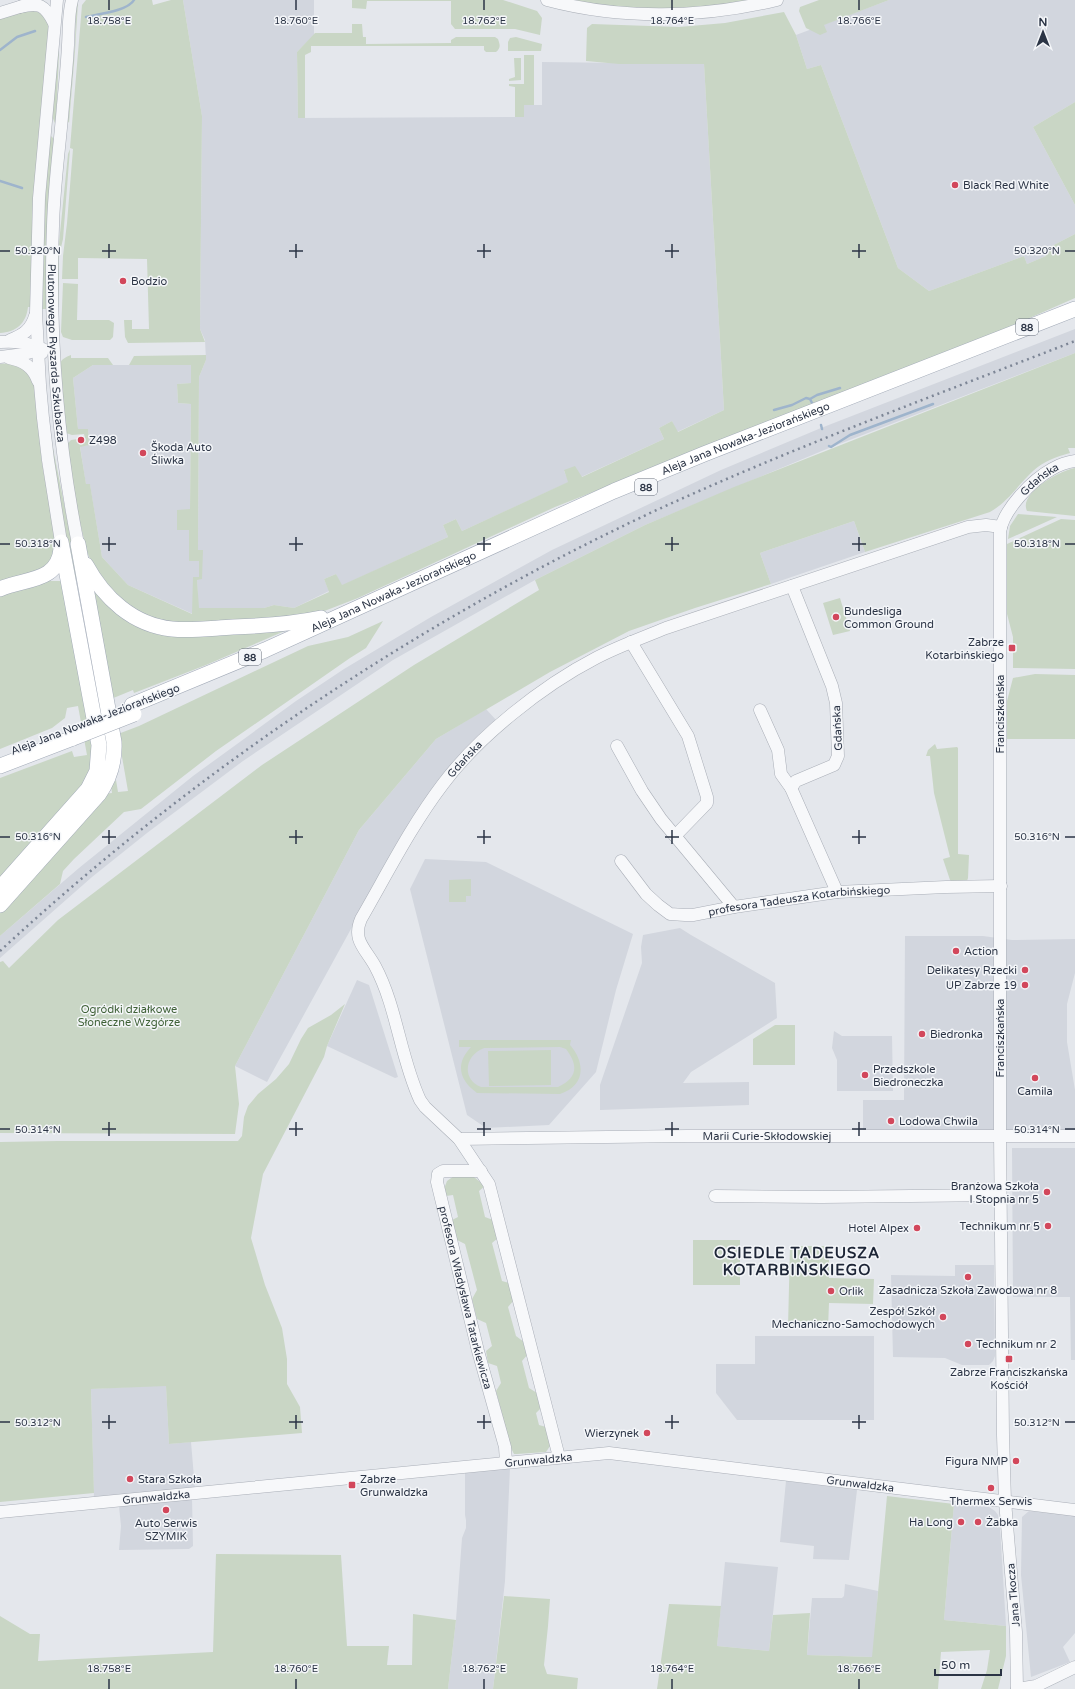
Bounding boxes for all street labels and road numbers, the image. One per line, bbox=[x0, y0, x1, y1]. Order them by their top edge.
street label: Plutonowego Ryszarda Szkubacza bbox=[45, 264, 68, 443]
road number: 88 bbox=[1016, 319, 1038, 335]
street label: Aleja Jana Nowaka-Jeziorańskiego bbox=[659, 399, 832, 478]
street label: Gdańska bbox=[1018, 461, 1061, 499]
road number: 88 bbox=[635, 479, 657, 495]
street label: Aleja Jana Nowaka-Jeziorańskiego bbox=[309, 549, 479, 635]
road number: 88 bbox=[239, 649, 261, 665]
street label: Franciszkańska bbox=[994, 675, 1007, 753]
street label: Aleja Jana Nowaka-Jeziorańskiego bbox=[9, 681, 182, 758]
street label: Gdańska bbox=[830, 705, 845, 751]
street label: Gdańska bbox=[445, 738, 485, 780]
street label: profesora Tadeusza Kotarbińskiego bbox=[707, 884, 891, 919]
street label: Franciszkańska bbox=[994, 999, 1007, 1077]
street label: Marii Curie-Skłodowskiej bbox=[703, 1130, 832, 1143]
street label: profesora Władysława Tatarkiewicza bbox=[436, 1205, 494, 1391]
street label: Grunwaldzka bbox=[504, 1451, 573, 1470]
street label: Grunwaldzka bbox=[826, 1474, 895, 1495]
street label: Grunwaldzka bbox=[122, 1488, 191, 1507]
street label: Jana Tkocza bbox=[1004, 1563, 1023, 1627]

